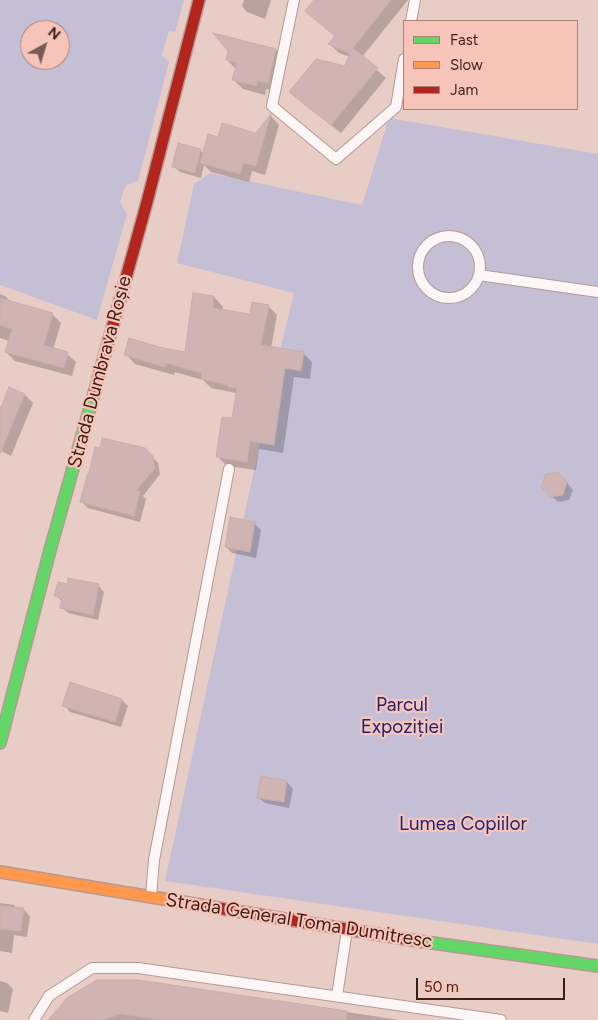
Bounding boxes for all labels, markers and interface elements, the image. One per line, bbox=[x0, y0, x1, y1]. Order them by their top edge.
north arrow bbox=[20, 20, 70, 70]
legend bbox=[403, 20, 578, 110]
text: N bbox=[45, 24, 64, 44]
text: Fast bbox=[450, 31, 478, 49]
text: Slow bbox=[450, 56, 483, 74]
text: Jam bbox=[450, 81, 478, 99]
street label: Strada Dumbrava Roșie bbox=[63, 273, 137, 471]
park label: Parcul Expoziției bbox=[361, 694, 443, 738]
park label: Lumea Copiilor bbox=[399, 813, 527, 835]
street label: Strada General Toma Dumitresc bbox=[164, 889, 434, 953]
scale bar bbox=[418, 968, 567, 1000]
text: 50 m bbox=[424, 978, 459, 996]

